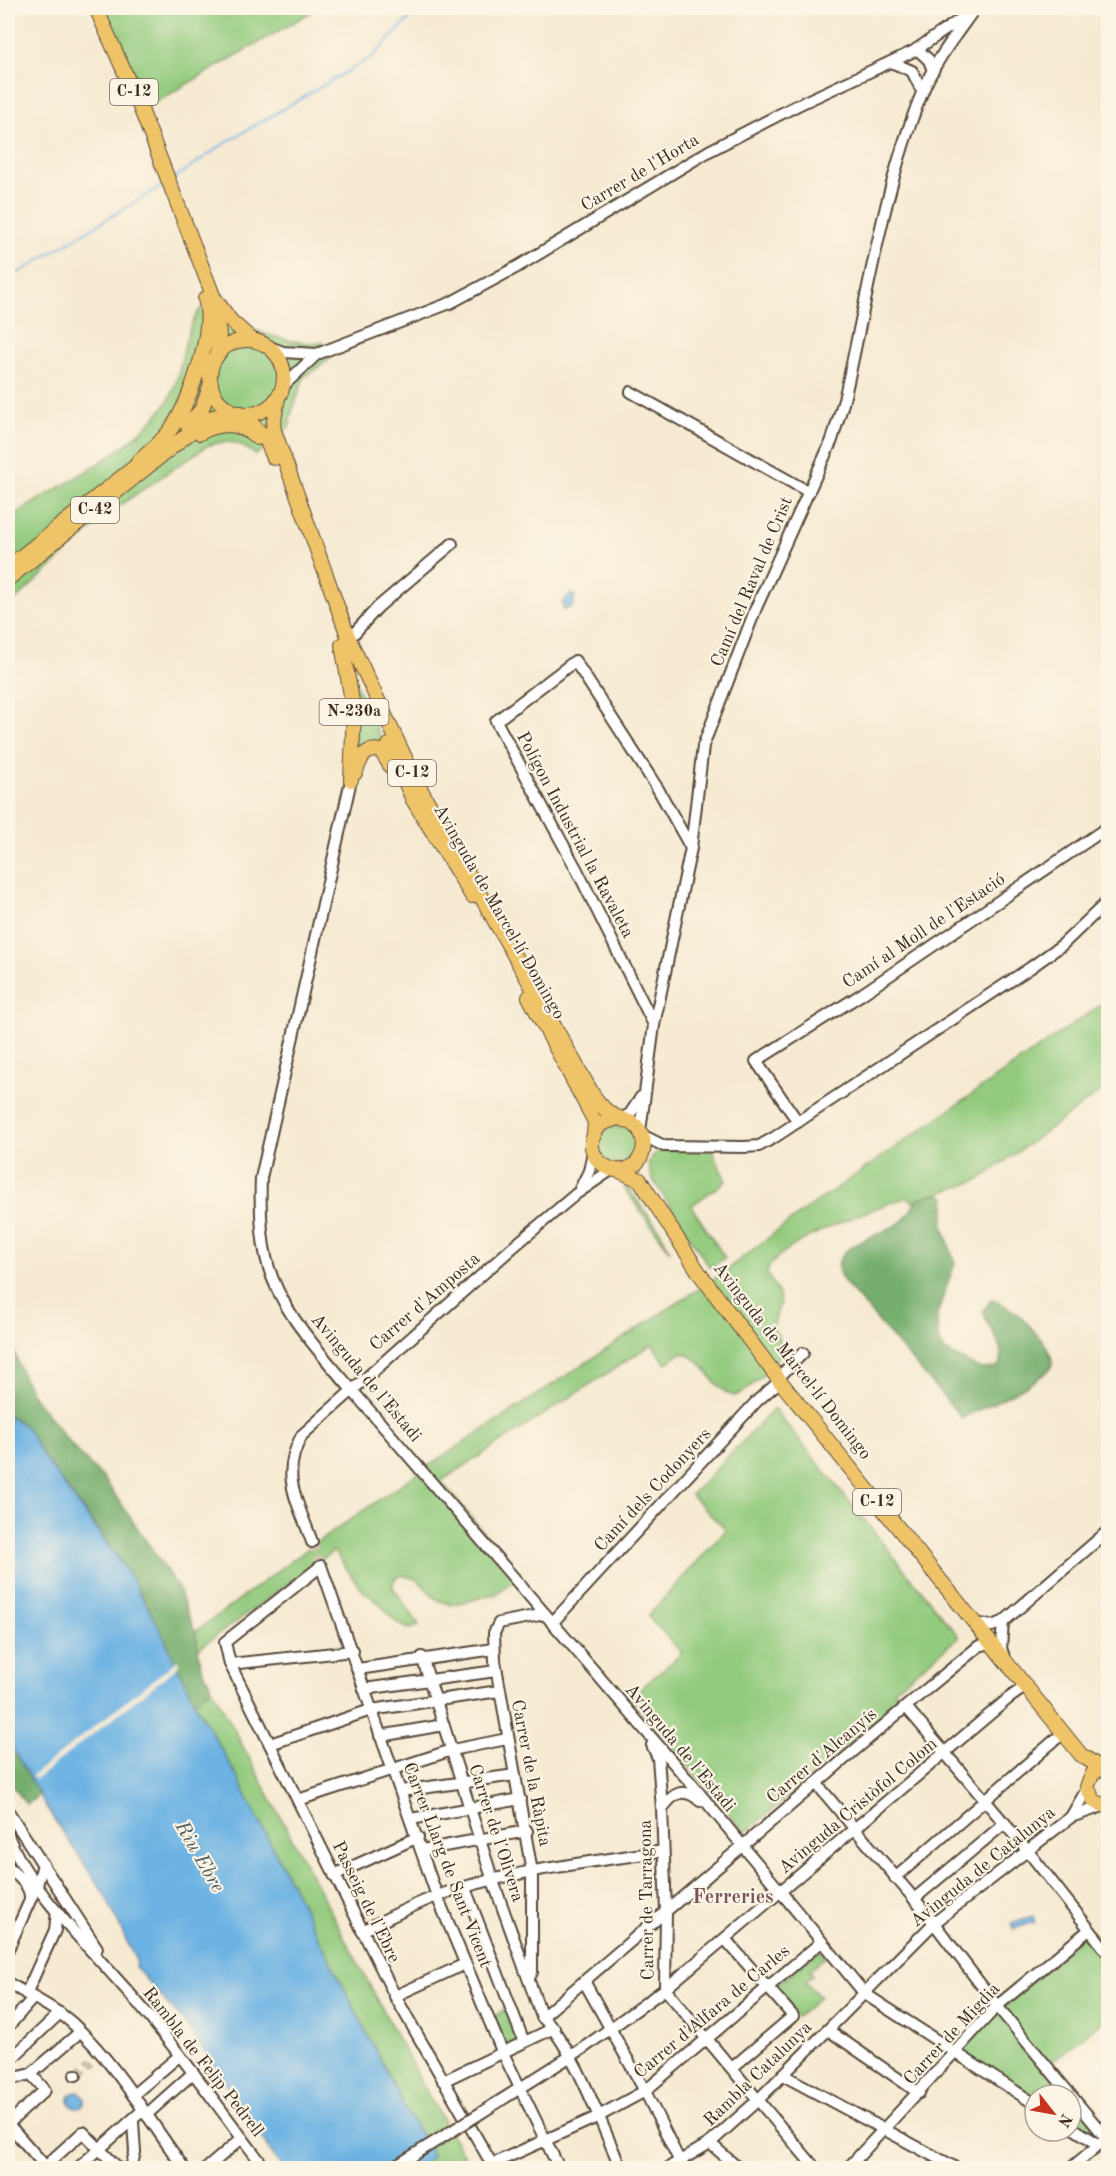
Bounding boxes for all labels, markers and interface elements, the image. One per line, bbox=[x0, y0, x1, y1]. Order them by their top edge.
road number: C-12 bbox=[110, 79, 158, 105]
street label: Carrer de l'Horta bbox=[578, 131, 702, 215]
street label: Camí del Raval de Crist bbox=[708, 494, 796, 670]
road number: C-42 bbox=[71, 497, 119, 523]
road number: N-230a bbox=[320, 699, 388, 725]
street label: Polígon Industrial la Ravaleta bbox=[513, 729, 637, 941]
road number: C-12 bbox=[388, 760, 436, 786]
street label: Avinguda de Marcel·lí Domingo bbox=[430, 802, 568, 1023]
street label: Camí al Moll de l'Estació bbox=[840, 870, 1009, 992]
street label: Carrer d'Amposta bbox=[366, 1249, 484, 1355]
street label: Avinguda de Marcel·lí Domingo bbox=[710, 1259, 874, 1463]
street label: Avinguda de l'Estadi bbox=[307, 1311, 425, 1446]
street label: Camí dels Codonyers bbox=[591, 1425, 715, 1555]
road number: C-12 bbox=[853, 1489, 901, 1515]
street label: Avinguda de l'Estadi bbox=[621, 1681, 739, 1816]
street label: Carrer de la Ràpita bbox=[508, 1698, 554, 1848]
street label: Carrer d'Alcanyís bbox=[764, 1705, 881, 1807]
street label: Avinguda Cristòfol Colom bbox=[775, 1735, 941, 1877]
street label: Carrer Llarg de Sant Vicent bbox=[399, 1760, 495, 1970]
street label: Carrer de l'Olivera bbox=[465, 1762, 527, 1904]
street label: Avinguda de Catalunya bbox=[907, 1803, 1059, 1931]
water label: Riu Ebre bbox=[170, 1817, 227, 1896]
street label: Carrer de Tarragona bbox=[637, 1819, 657, 1981]
street label: Passeig de l'Ebre bbox=[329, 1838, 403, 1966]
district label: Ferreries bbox=[692, 1888, 774, 1908]
street label: Carrer d'Alfara de Carles bbox=[631, 1942, 793, 2082]
street label: Carrer de Migdia bbox=[900, 1980, 1004, 2088]
street label: Rambla de Felip Pedrell bbox=[139, 1984, 267, 2140]
street label: Rambla Catalunya bbox=[701, 2018, 815, 2130]
north arrow bbox=[1023, 2083, 1083, 2143]
text: N bbox=[1054, 2110, 1074, 2130]

